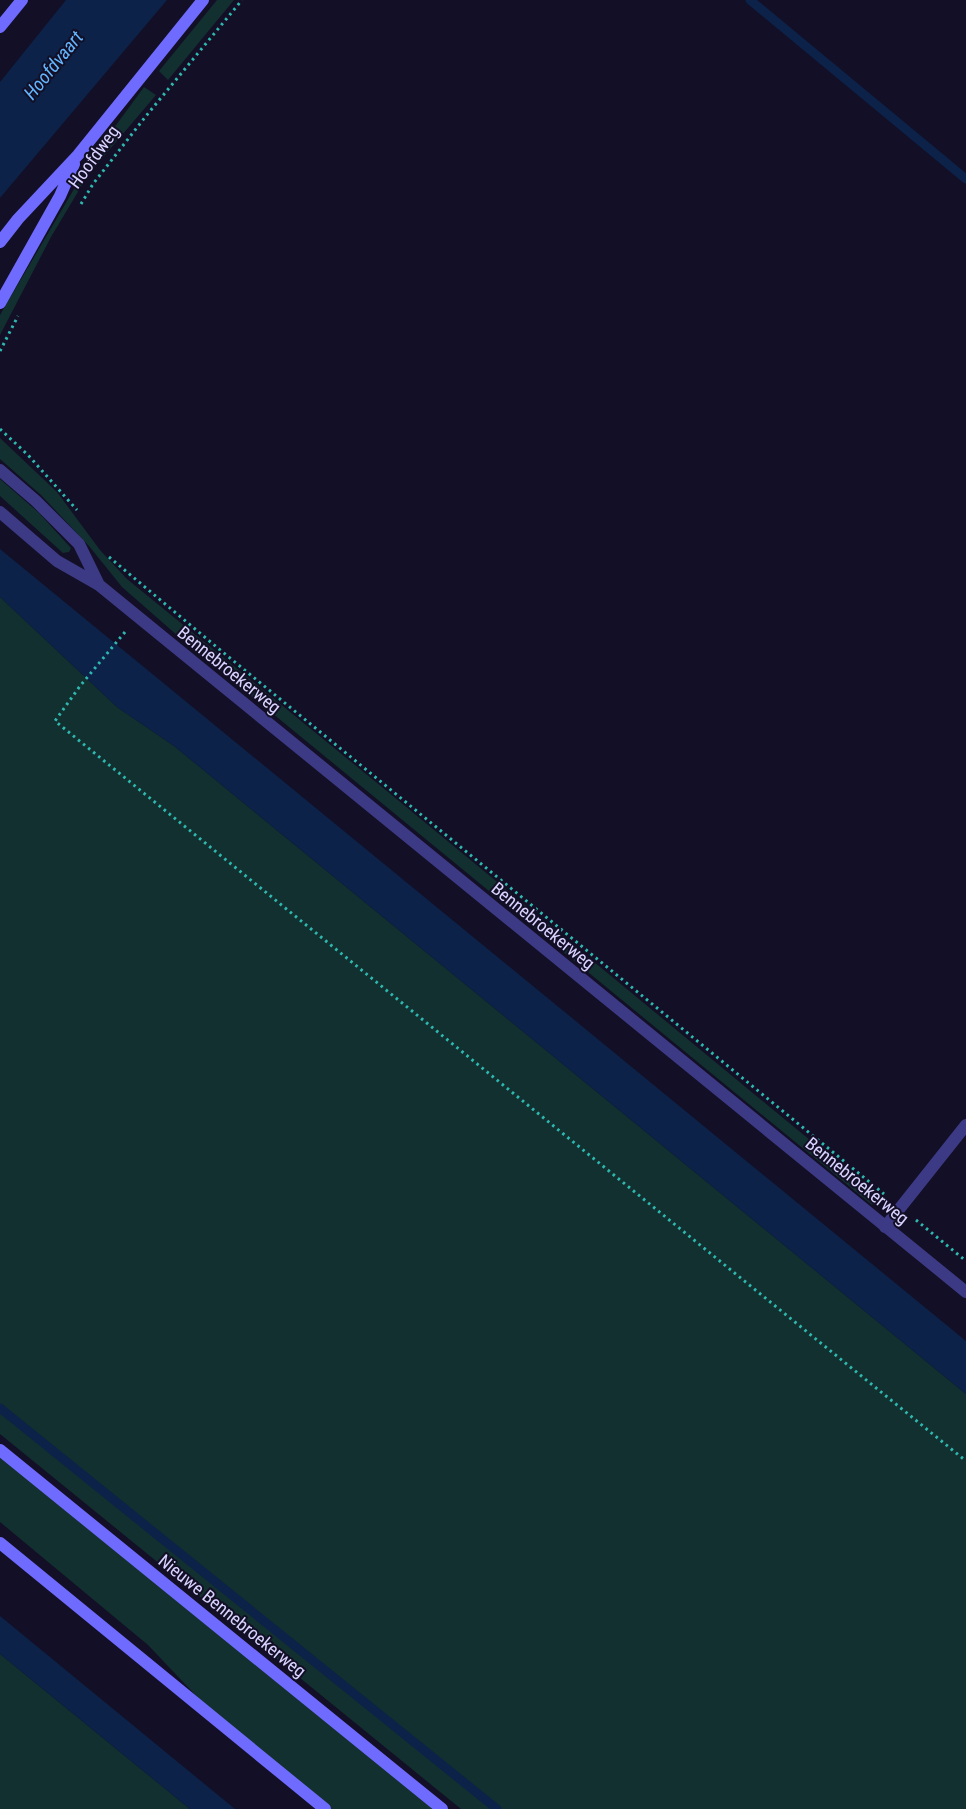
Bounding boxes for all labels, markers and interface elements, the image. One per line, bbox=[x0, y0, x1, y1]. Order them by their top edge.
water label: Hoofdvaart bbox=[19, 26, 88, 104]
street label: Hoofdweg bbox=[64, 121, 123, 192]
street label: Bennebroekerweg bbox=[173, 622, 285, 718]
street label: Bennebroekerweg bbox=[487, 878, 599, 974]
street label: Bennebroekerweg bbox=[801, 1133, 913, 1229]
street label: Nieuwe Bennebroekerweg bbox=[154, 1550, 310, 1682]

